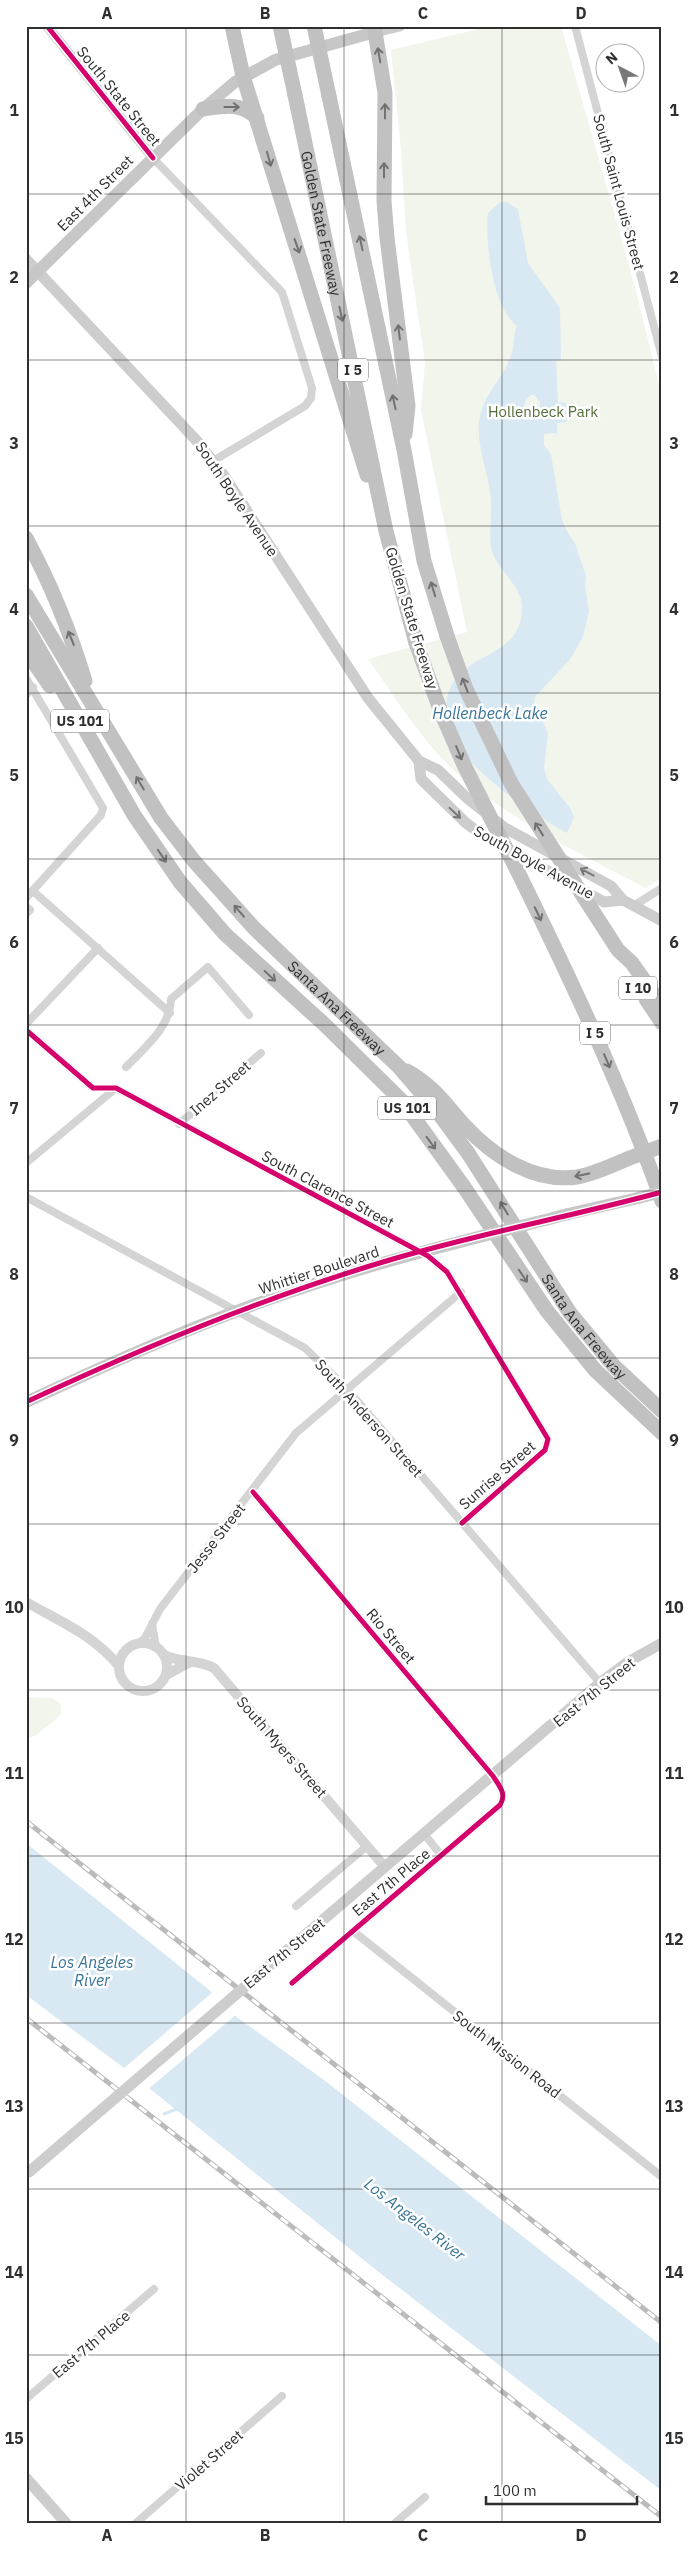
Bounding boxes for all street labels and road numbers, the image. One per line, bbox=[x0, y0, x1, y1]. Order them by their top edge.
street label: South State Street bbox=[73, 42, 165, 150]
street label: South Saint Louis Street bbox=[589, 112, 649, 272]
street label: Golden State Freeway bbox=[297, 149, 346, 298]
street label: East 4th Street bbox=[53, 151, 137, 235]
road number: I 5 bbox=[338, 358, 368, 382]
street label: South Boyle Avenue bbox=[192, 438, 282, 560]
street label: Golden State Freeway bbox=[381, 545, 443, 692]
road number: US 101 bbox=[51, 709, 109, 732]
street label: South Boyle Avenue bbox=[471, 821, 597, 903]
street label: Santa Ana Freeway bbox=[284, 956, 390, 1059]
road number: I 10 bbox=[619, 976, 657, 1000]
road number: I 5 bbox=[580, 1021, 610, 1044]
street label: Inez Street bbox=[186, 1056, 254, 1120]
road number: US 101 bbox=[378, 1096, 436, 1120]
street label: South Clarence Street bbox=[259, 1146, 397, 1232]
street label: Whittier Boulevard bbox=[256, 1242, 382, 1298]
street label: Santa Ana Freeway bbox=[538, 1270, 632, 1383]
street label: South Anderson Street bbox=[311, 1355, 427, 1481]
street label: Sunrise Street bbox=[455, 1437, 539, 1513]
street label: Jesse Street bbox=[183, 1499, 249, 1577]
street label: Rio Street bbox=[362, 1604, 420, 1668]
street label: East 7th Street bbox=[549, 1653, 639, 1731]
street label: South Myers Street bbox=[233, 1692, 331, 1802]
street label: East 7th Place bbox=[348, 1844, 434, 1920]
street label: East 7th Street bbox=[240, 1914, 328, 1992]
street label: South Mission Road bbox=[449, 2006, 565, 2102]
street label: East 7th Place bbox=[48, 2306, 134, 2382]
street label: Violet Street bbox=[171, 2425, 247, 2495]

